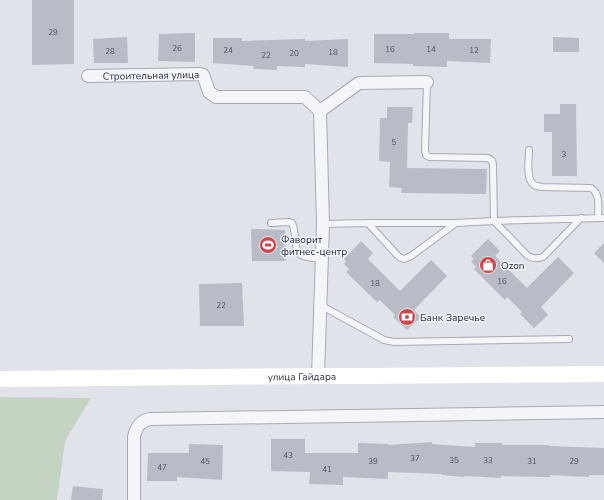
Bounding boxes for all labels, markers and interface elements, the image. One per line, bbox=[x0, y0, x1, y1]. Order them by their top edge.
house number: 29 bbox=[48, 27, 58, 38]
house number: 26 bbox=[172, 43, 182, 54]
house number: 16 bbox=[385, 44, 395, 55]
house number: 14 bbox=[426, 44, 436, 55]
house number: 24 bbox=[223, 45, 233, 56]
house number: 12 bbox=[469, 45, 479, 56]
house number: 28 bbox=[105, 46, 115, 57]
house number: 18 bbox=[328, 47, 338, 58]
house number: 20 bbox=[289, 48, 299, 59]
house number: 22 bbox=[261, 50, 271, 61]
street label: Строительная улица bbox=[103, 68, 200, 84]
house number: 5 bbox=[392, 137, 397, 148]
house number: 3 bbox=[562, 149, 567, 160]
place label: Фаворит фитнес-центр bbox=[281, 233, 347, 259]
sports icon: Фаворит фитнес-центр bbox=[258, 235, 278, 255]
shop icon: Ozon bbox=[478, 255, 498, 275]
place label: Ozon bbox=[501, 259, 524, 273]
house number: 16 bbox=[497, 276, 507, 287]
house number: 18 bbox=[370, 278, 380, 289]
house number: 22 bbox=[216, 300, 226, 311]
bank icon: Банк Заречье bbox=[397, 307, 417, 327]
place label: Банк Заречье bbox=[420, 311, 485, 325]
street label: улица Гайдара bbox=[268, 370, 336, 384]
house number: 43 bbox=[283, 450, 293, 461]
house number: 37 bbox=[410, 453, 420, 464]
house number: 35 bbox=[449, 455, 459, 466]
house number: 33 bbox=[483, 455, 493, 466]
house number: 45 bbox=[200, 456, 210, 467]
house number: 39 bbox=[368, 456, 378, 467]
house number: 31 bbox=[527, 456, 537, 467]
house number: 29 bbox=[569, 456, 579, 467]
house number: 47 bbox=[157, 462, 167, 473]
house number: 41 bbox=[322, 464, 332, 475]

